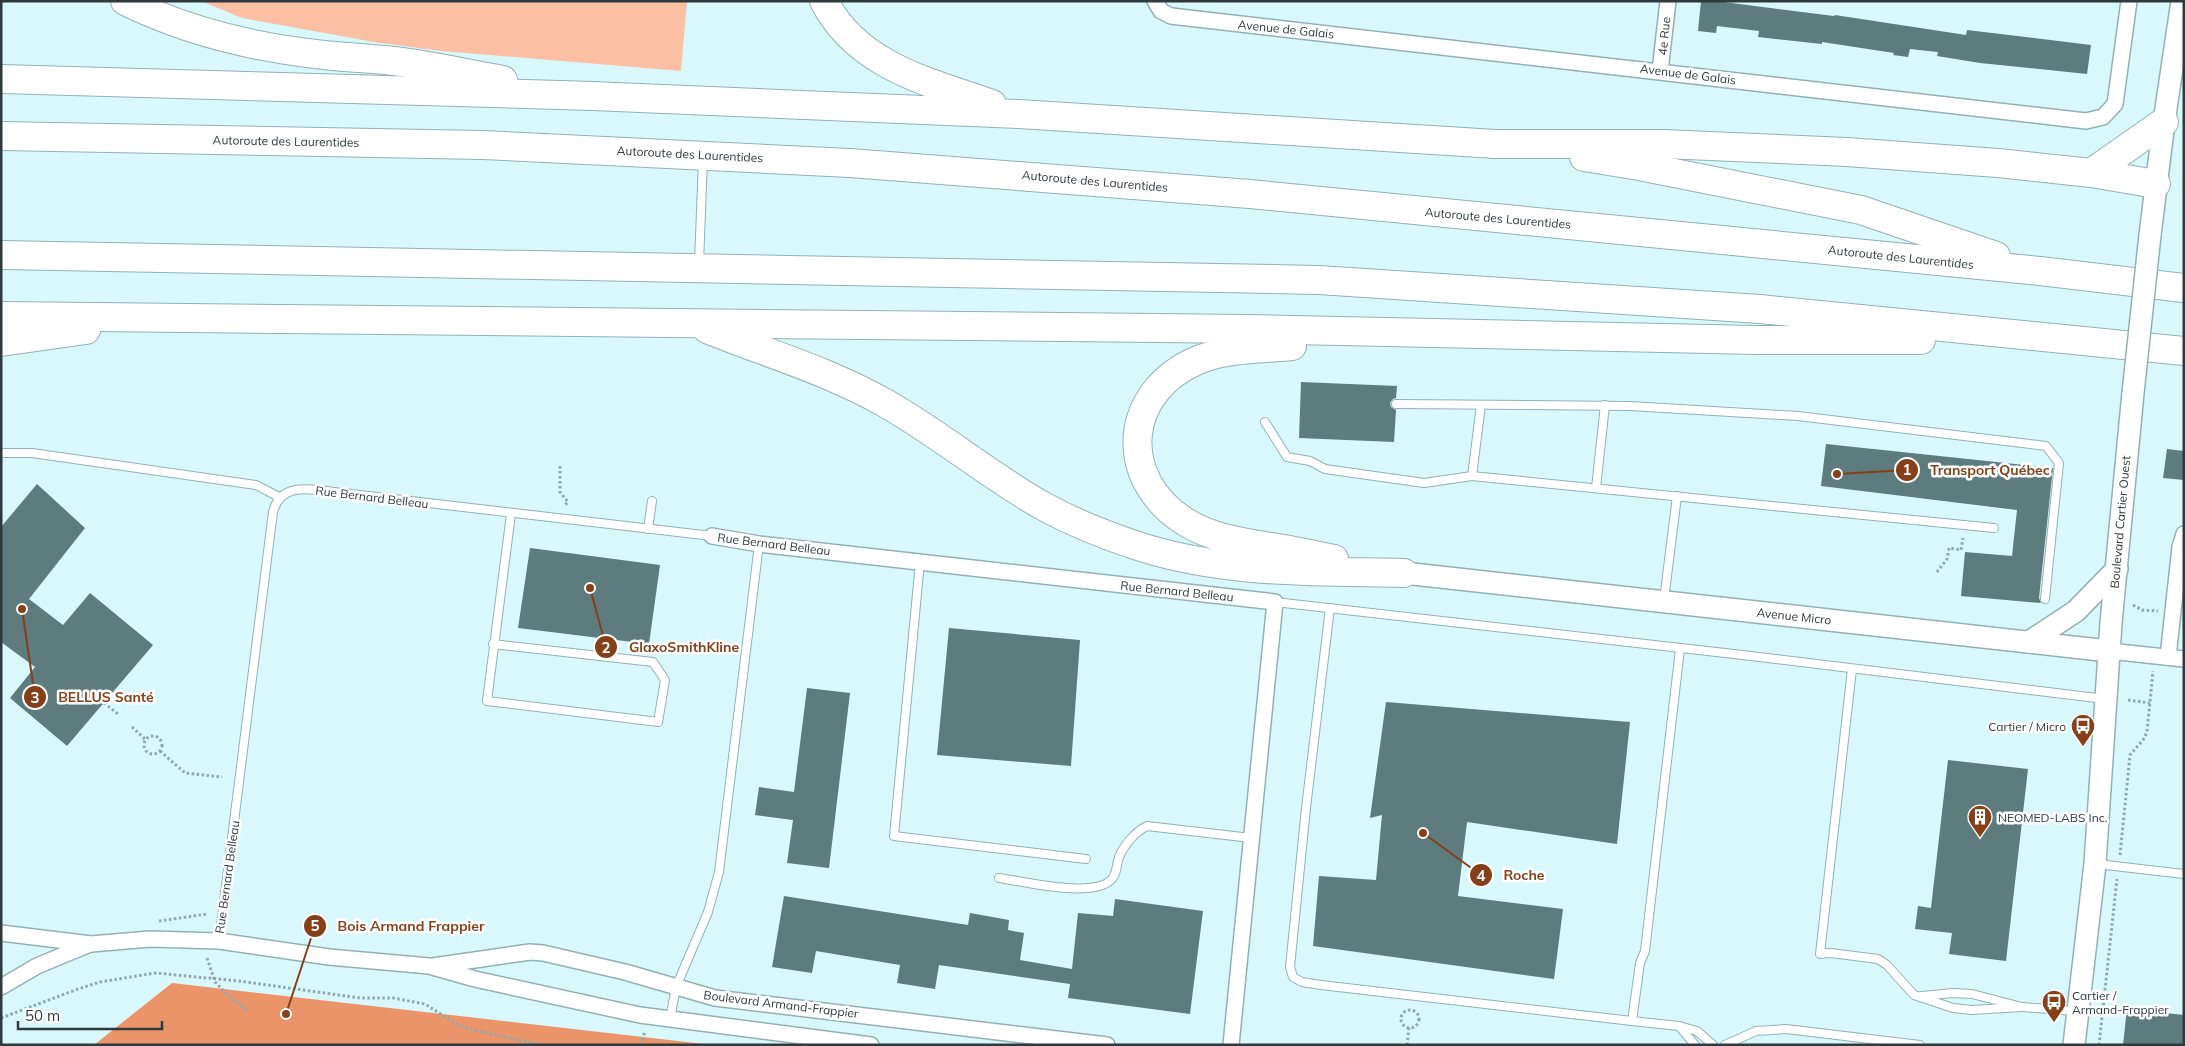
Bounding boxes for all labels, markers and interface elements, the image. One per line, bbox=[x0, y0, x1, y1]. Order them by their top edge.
street label: Avenue de Galais bbox=[1237, 16, 1335, 42]
street label: 4e Rue bbox=[1655, 16, 1673, 56]
street label: Avenue de Galais bbox=[1639, 61, 1737, 87]
street label: Autoroute des Laurentides bbox=[213, 132, 359, 150]
street label: Autoroute des Laurentides bbox=[616, 143, 764, 165]
street label: Autoroute des Laurentides bbox=[1021, 167, 1169, 195]
street label: Autoroute des Laurentides bbox=[1424, 204, 1572, 232]
street label: Autoroute des Laurentides bbox=[1827, 242, 1975, 272]
street label: Boulevard Cartier Ouest bbox=[2107, 455, 2133, 589]
callout: Transport Québec bbox=[1895, 456, 2060, 485]
text: 1 bbox=[1902, 460, 1912, 479]
text: Transport Québec bbox=[1930, 461, 2050, 479]
street label: Rue Bernard Belleau bbox=[315, 483, 429, 511]
street label: Rue Bernard Belleau bbox=[717, 530, 831, 558]
street label: Rue Bernard Belleau bbox=[1120, 578, 1234, 604]
street label: Avenue Micro bbox=[1756, 605, 1832, 627]
callout: GlaxoSmithKline bbox=[593, 633, 749, 662]
text: 2 bbox=[601, 638, 611, 657]
text: GlaxoSmithKline bbox=[629, 638, 739, 656]
callout: BELLUS Santé bbox=[23, 683, 163, 712]
text: 3 bbox=[30, 688, 40, 707]
text: BELLUS Santé bbox=[58, 688, 154, 706]
bus stop icon: Cartier / Micro bbox=[2070, 713, 2096, 747]
place label: Cartier / Micro bbox=[1988, 719, 2066, 734]
building icon: NEOMED-LABS Inc. bbox=[1967, 804, 1993, 838]
place label: NEOMED-LABS Inc. bbox=[1998, 810, 2108, 825]
street label: Rue Bernard Belleau bbox=[212, 820, 242, 934]
callout: Roche bbox=[1468, 861, 1554, 890]
text: 4 bbox=[1476, 866, 1486, 885]
text: Roche bbox=[1503, 866, 1545, 884]
callout: Bois Armand Frappier bbox=[302, 912, 494, 941]
text: 5 bbox=[310, 916, 320, 935]
text: Bois Armand Frappier bbox=[338, 917, 485, 935]
street label: Boulevard Armand-Frappier bbox=[703, 987, 860, 1021]
place label: Cartier / Armand-Frappier bbox=[2072, 988, 2169, 1017]
bus stop icon: Cartier / Armand-Frappier bbox=[2041, 989, 2067, 1023]
scale bar bbox=[18, 998, 161, 1030]
text: 50 m bbox=[25, 1006, 60, 1025]

